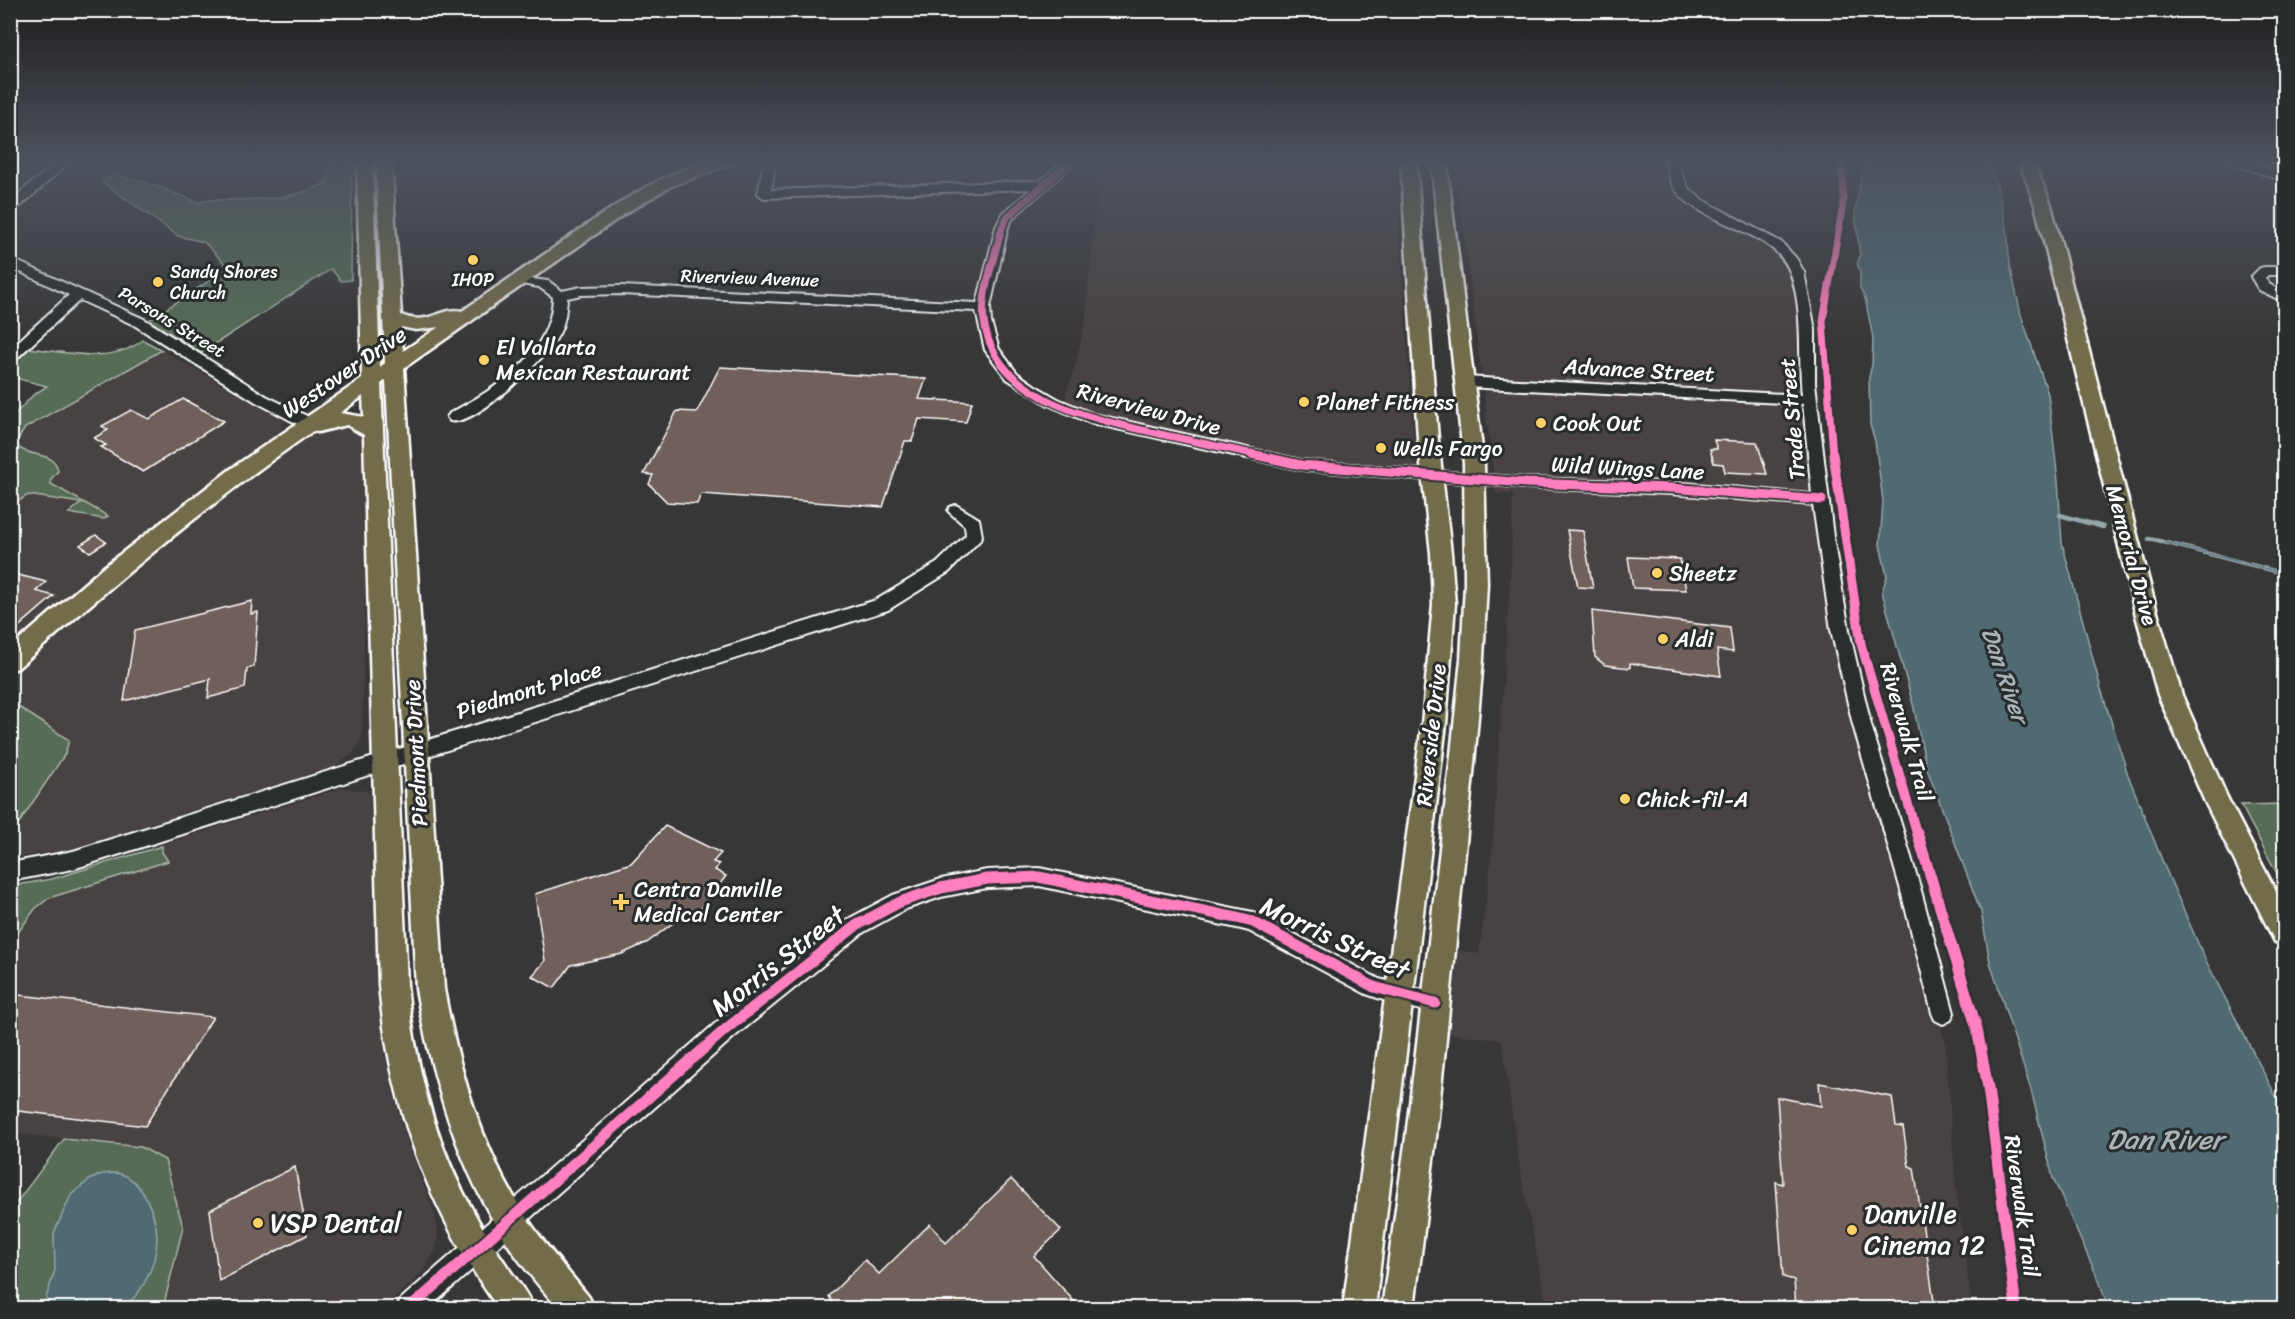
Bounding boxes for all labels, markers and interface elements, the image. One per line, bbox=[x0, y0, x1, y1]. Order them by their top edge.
marker: IHOP bbox=[466, 253, 480, 267]
place label: Sandy Shores Church bbox=[170, 256, 278, 309]
street label: Riverview Avenue bbox=[680, 260, 820, 296]
place label: IHOP bbox=[451, 264, 494, 296]
marker: Sandy Shores Church bbox=[151, 275, 165, 289]
street label: Parsons Street bbox=[112, 277, 232, 367]
street label: Westover Drive bbox=[273, 315, 415, 429]
place label: El Vallarta Mexican Restaurant bbox=[496, 328, 691, 392]
street label: Advance Street bbox=[1561, 347, 1716, 393]
marker: El Vallarta Mexican Restaurant bbox=[477, 353, 491, 367]
street label: Trade Street bbox=[1767, 356, 1817, 482]
street label: Riverview Drive bbox=[1073, 371, 1226, 447]
place label: Planet Fitness bbox=[1316, 383, 1455, 422]
marker: Planet Fitness bbox=[1297, 395, 1311, 409]
place label: Cook Out bbox=[1553, 404, 1643, 443]
marker: Cook Out bbox=[1534, 416, 1548, 430]
place label: Wells Fargo bbox=[1393, 429, 1503, 468]
marker: Wells Fargo bbox=[1374, 441, 1388, 455]
street label: Wild Wings Lane bbox=[1550, 445, 1706, 491]
street label: Memorial Drive bbox=[2094, 480, 2170, 630]
place label: Sheetz bbox=[1669, 554, 1738, 593]
marker: Sheetz bbox=[1650, 566, 1664, 580]
place label: Aldi bbox=[1674, 620, 1714, 659]
water label: Dan River bbox=[1969, 621, 2042, 733]
marker: Aldi bbox=[1656, 632, 1670, 646]
street label: Piedmont Place bbox=[451, 649, 607, 731]
street label: Riverwalk Trail bbox=[1869, 658, 1946, 807]
street label: Riverside Drive bbox=[1404, 662, 1458, 808]
street label: Piedmont Drive bbox=[393, 678, 439, 828]
place label: Chick-fil-A bbox=[1637, 780, 1748, 819]
marker: Chick-fil-A bbox=[1618, 792, 1632, 806]
place label: Centra Danville Medical Center bbox=[634, 870, 783, 934]
street label: Morris Street bbox=[1252, 882, 1419, 994]
street label: Morris Street bbox=[700, 892, 857, 1029]
marker: Centra Danville Medical Center bbox=[612, 893, 630, 911]
water label: Dan River bbox=[2107, 1115, 2227, 1164]
street label: Riverwalk Trail bbox=[1993, 1132, 2051, 1280]
place label: Danville Cinema 12 bbox=[1864, 1190, 1985, 1269]
place label: VSP Dental bbox=[270, 1199, 403, 1247]
marker: VSP Dental bbox=[251, 1216, 265, 1230]
marker: Danville Cinema 12 bbox=[1845, 1223, 1859, 1237]

